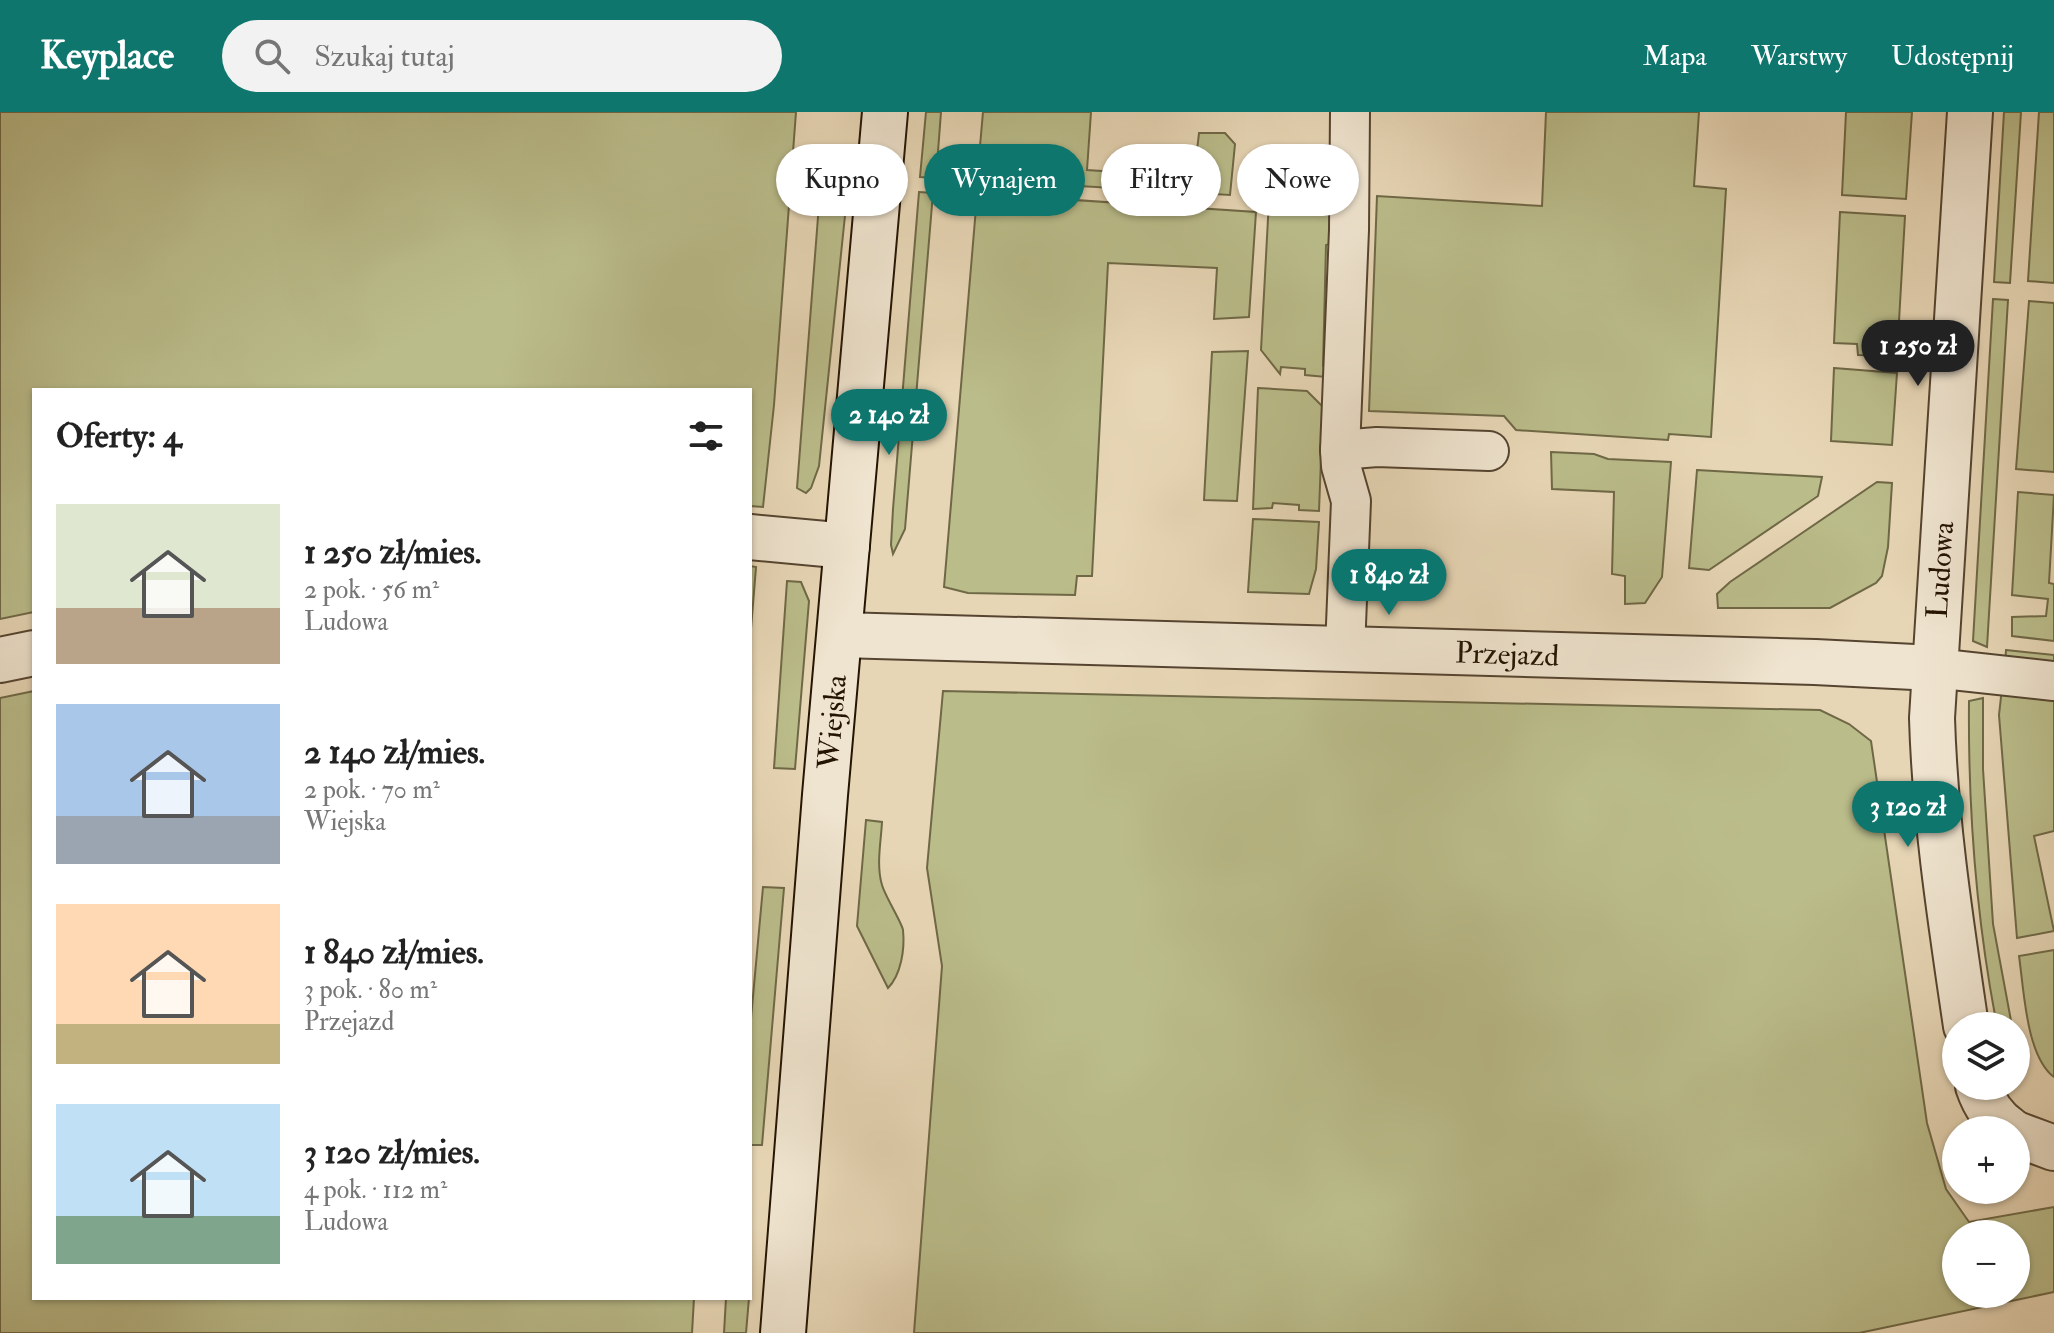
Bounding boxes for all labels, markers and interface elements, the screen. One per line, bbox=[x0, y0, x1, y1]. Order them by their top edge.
search box bbox=[222, 20, 782, 92]
text: Keyplace bbox=[40, 32, 174, 80]
icon: search bbox=[250, 34, 294, 78]
text: Szukaj tutaj bbox=[314, 38, 455, 75]
text: Mapa bbox=[1643, 39, 1707, 74]
text: Warstwy bbox=[1751, 39, 1847, 74]
text: Udostępnij bbox=[1891, 39, 2014, 74]
chip: Kupno bbox=[776, 144, 908, 216]
chip: Wynajem bbox=[924, 144, 1085, 216]
chip: Filtry bbox=[1101, 144, 1221, 216]
chip: Nowe bbox=[1237, 144, 1359, 216]
pin: 1 250 zł bbox=[1835, 320, 2001, 388]
text: 1 250 zł bbox=[1879, 330, 1957, 362]
pin: 2 140 zł bbox=[806, 389, 972, 457]
text: 2 140 zł bbox=[849, 399, 929, 431]
icon: filters bbox=[684, 414, 728, 458]
text: Oferty: 4 bbox=[56, 415, 181, 458]
street label: Ludowa bbox=[1919, 520, 1962, 620]
text: 1 250 zł/mies. bbox=[304, 531, 481, 574]
icon: home bbox=[120, 536, 216, 632]
pin: 1 840 zł bbox=[1306, 549, 1472, 617]
text: 1 840 zł bbox=[1349, 559, 1429, 591]
text: 2 pok. · 56 m² bbox=[304, 574, 439, 606]
text: Ludowa bbox=[304, 606, 388, 638]
street label: Przejazd bbox=[1454, 634, 1560, 675]
street label: Wiejska bbox=[810, 673, 855, 772]
text: 2 140 zł/mies. bbox=[304, 731, 485, 774]
icon: home bbox=[120, 736, 216, 832]
text: 2 pok. · 70 m² bbox=[304, 774, 440, 806]
pin: 3 120 zł bbox=[1825, 781, 1991, 849]
text: 3 120 zł bbox=[1870, 791, 1946, 823]
text: Wiejska bbox=[304, 806, 386, 838]
text: 1 840 zł/mies. bbox=[304, 931, 484, 974]
icon: home bbox=[120, 936, 216, 1032]
text: 3 pok. · 80 m² bbox=[304, 974, 437, 1006]
text: Przejazd bbox=[304, 1006, 394, 1038]
map controls bbox=[1942, 1012, 2030, 1308]
button: layers bbox=[1942, 1012, 2030, 1100]
button: + bbox=[1942, 1116, 2030, 1204]
text: 3 120 zł/mies. bbox=[304, 1131, 480, 1174]
icon: home bbox=[120, 1136, 216, 1232]
text: 4 pok. · 112 m² bbox=[304, 1174, 447, 1206]
text: Ludowa bbox=[304, 1206, 388, 1238]
button: − bbox=[1942, 1220, 2030, 1308]

